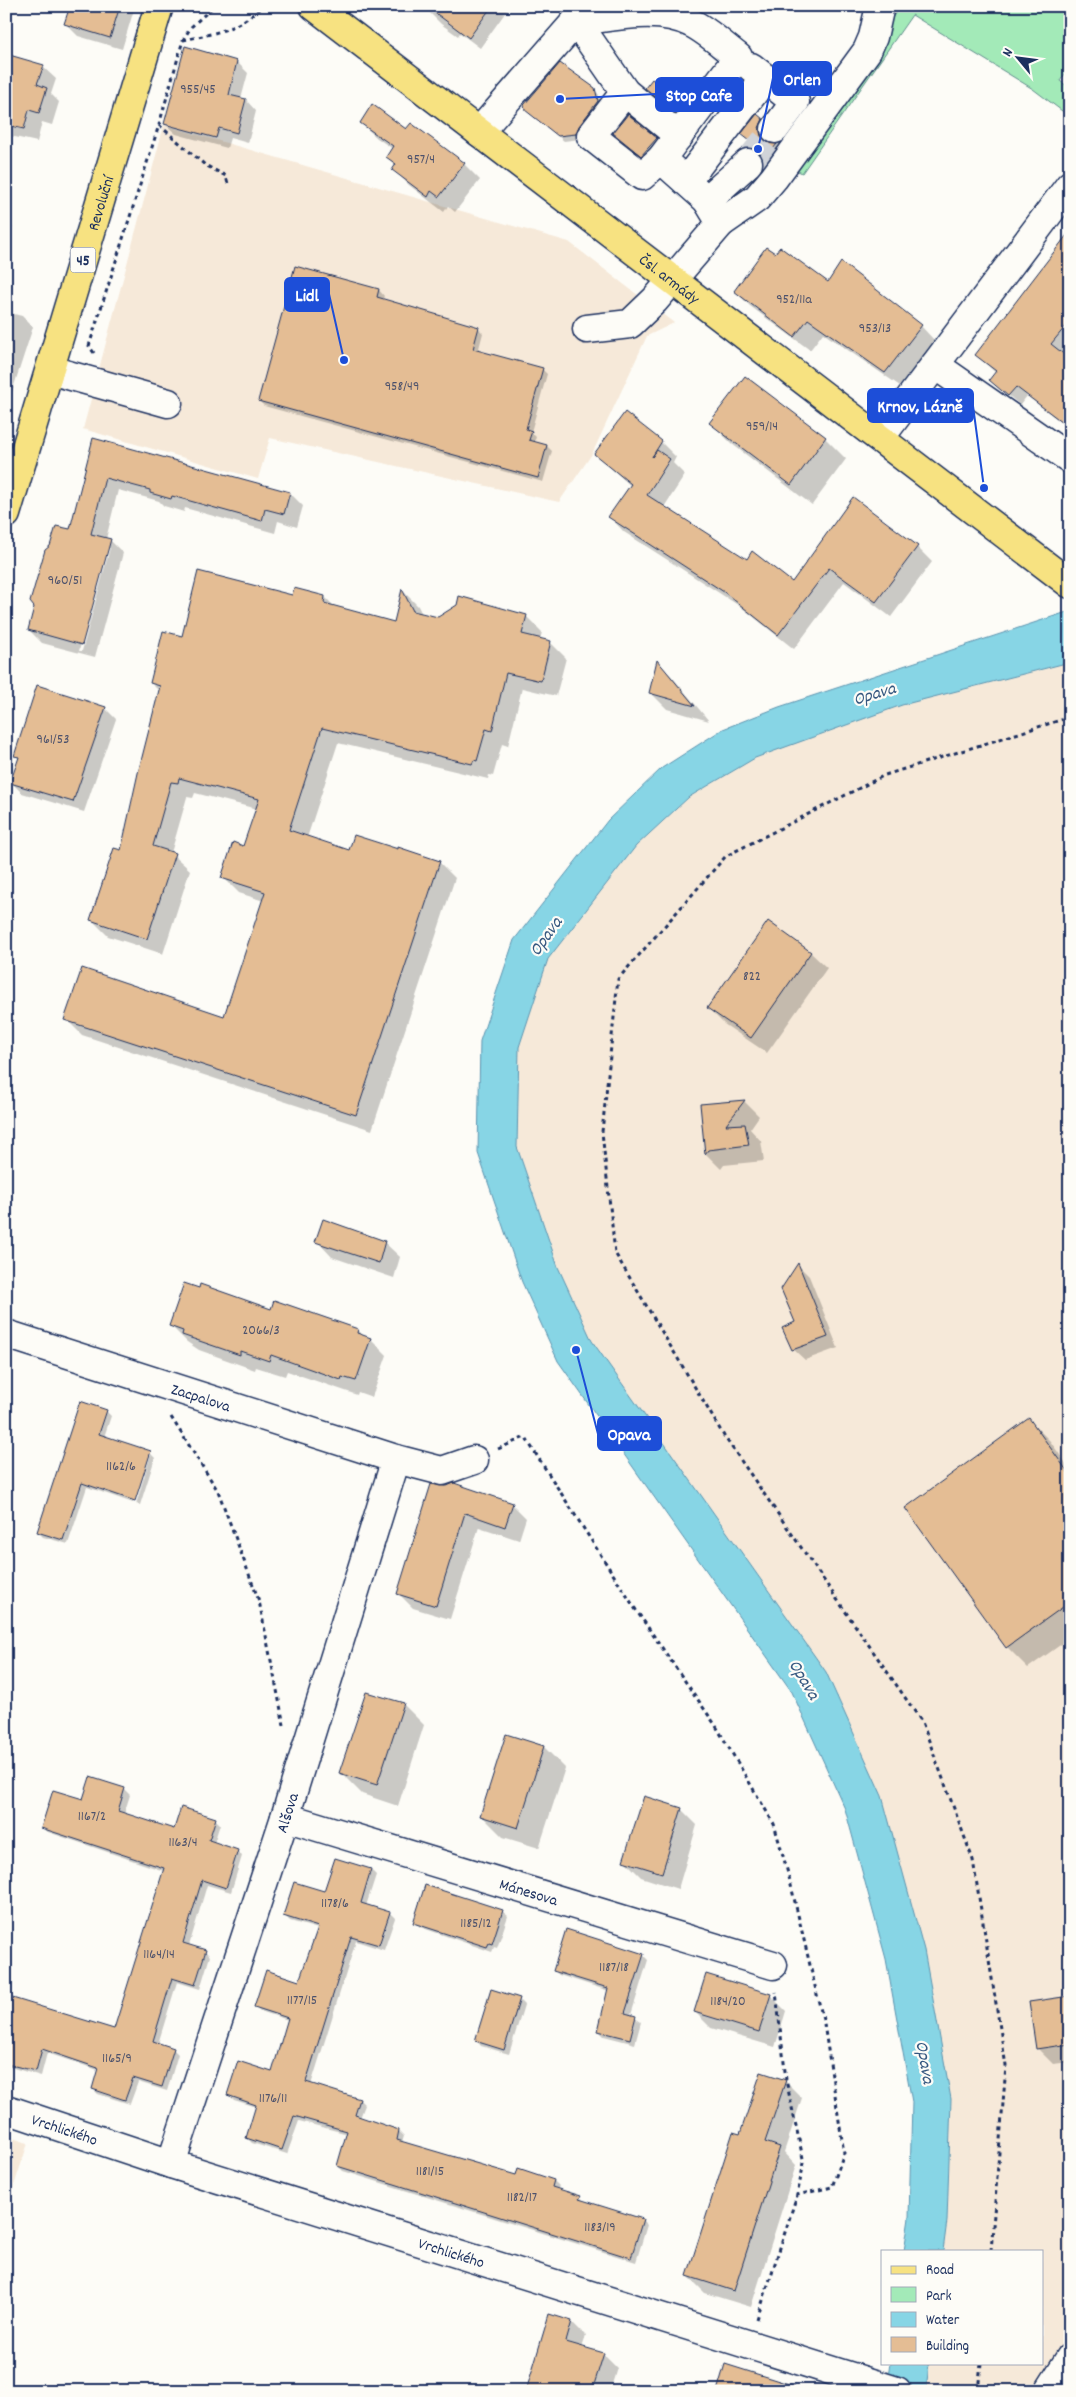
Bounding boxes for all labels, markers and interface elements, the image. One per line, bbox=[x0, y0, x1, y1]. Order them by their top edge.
north arrow bbox=[994, 32, 1044, 82]
text: N bbox=[998, 45, 1019, 61]
callout: Orlen bbox=[773, 62, 831, 95]
text: Orlen bbox=[783, 69, 821, 94]
callout: Stop Cafe bbox=[656, 78, 743, 111]
house number: 955/45 bbox=[180, 80, 216, 100]
text: Stop Cafe bbox=[666, 85, 732, 110]
house number: 957/4 bbox=[407, 150, 435, 170]
street label: Revoluční bbox=[83, 172, 122, 234]
road number: 45 bbox=[70, 248, 96, 272]
street label: Čsl. armády bbox=[633, 249, 704, 311]
callout: Lidl bbox=[285, 278, 329, 311]
text: Lidl bbox=[295, 285, 319, 310]
house number: 952/11a bbox=[776, 290, 812, 310]
house number: 953/13 bbox=[859, 319, 891, 339]
house number: 958/49 bbox=[385, 377, 419, 397]
callout: Krnov, Lázně bbox=[868, 389, 973, 422]
text: Krnov, Lázně bbox=[877, 396, 963, 421]
house number: 959/14 bbox=[746, 417, 778, 437]
house number: 960/51 bbox=[48, 571, 82, 591]
water label: Opava bbox=[851, 677, 900, 714]
house number: 961/53 bbox=[36, 730, 70, 750]
water label: Opava bbox=[524, 911, 571, 962]
house number: 822 bbox=[743, 967, 761, 987]
house number: 2066/3 bbox=[242, 1321, 280, 1341]
street label: Zacpalova bbox=[168, 1379, 234, 1419]
callout: Opava bbox=[598, 1417, 661, 1450]
text: Opava bbox=[607, 1424, 651, 1449]
house number: 1162/6 bbox=[106, 1457, 136, 1477]
water label: Opava bbox=[781, 1655, 825, 1706]
street label: Alšova bbox=[272, 1790, 306, 1836]
house number: 1167/2 bbox=[78, 1807, 106, 1827]
house number: 1163/4 bbox=[168, 1833, 198, 1853]
street label: Mánesova bbox=[496, 1874, 561, 1913]
house number: 1178/6 bbox=[321, 1894, 349, 1914]
house number: 1185/12 bbox=[460, 1914, 492, 1934]
house number: 1164/14 bbox=[143, 1945, 175, 1965]
house number: 1187/18 bbox=[599, 1958, 629, 1978]
house number: 1177/15 bbox=[287, 1991, 317, 2011]
house number: 1184/20 bbox=[710, 1992, 746, 2012]
water label: Opava bbox=[907, 2039, 940, 2087]
house number: 1165/9 bbox=[102, 2049, 132, 2069]
house number: 1176/11 bbox=[259, 2089, 287, 2109]
street label: Vrchlického bbox=[28, 2109, 100, 2153]
house number: 1181/15 bbox=[416, 2162, 444, 2182]
house number: 1182/17 bbox=[507, 2188, 537, 2208]
house number: 1183/19 bbox=[584, 2218, 616, 2238]
street label: Vrchlického bbox=[415, 2233, 487, 2275]
legend bbox=[881, 2250, 1044, 2364]
text: Road bbox=[926, 2260, 954, 2282]
text: Park bbox=[926, 2286, 952, 2308]
text: Water bbox=[926, 2310, 960, 2332]
text: Building bbox=[926, 2336, 969, 2358]

